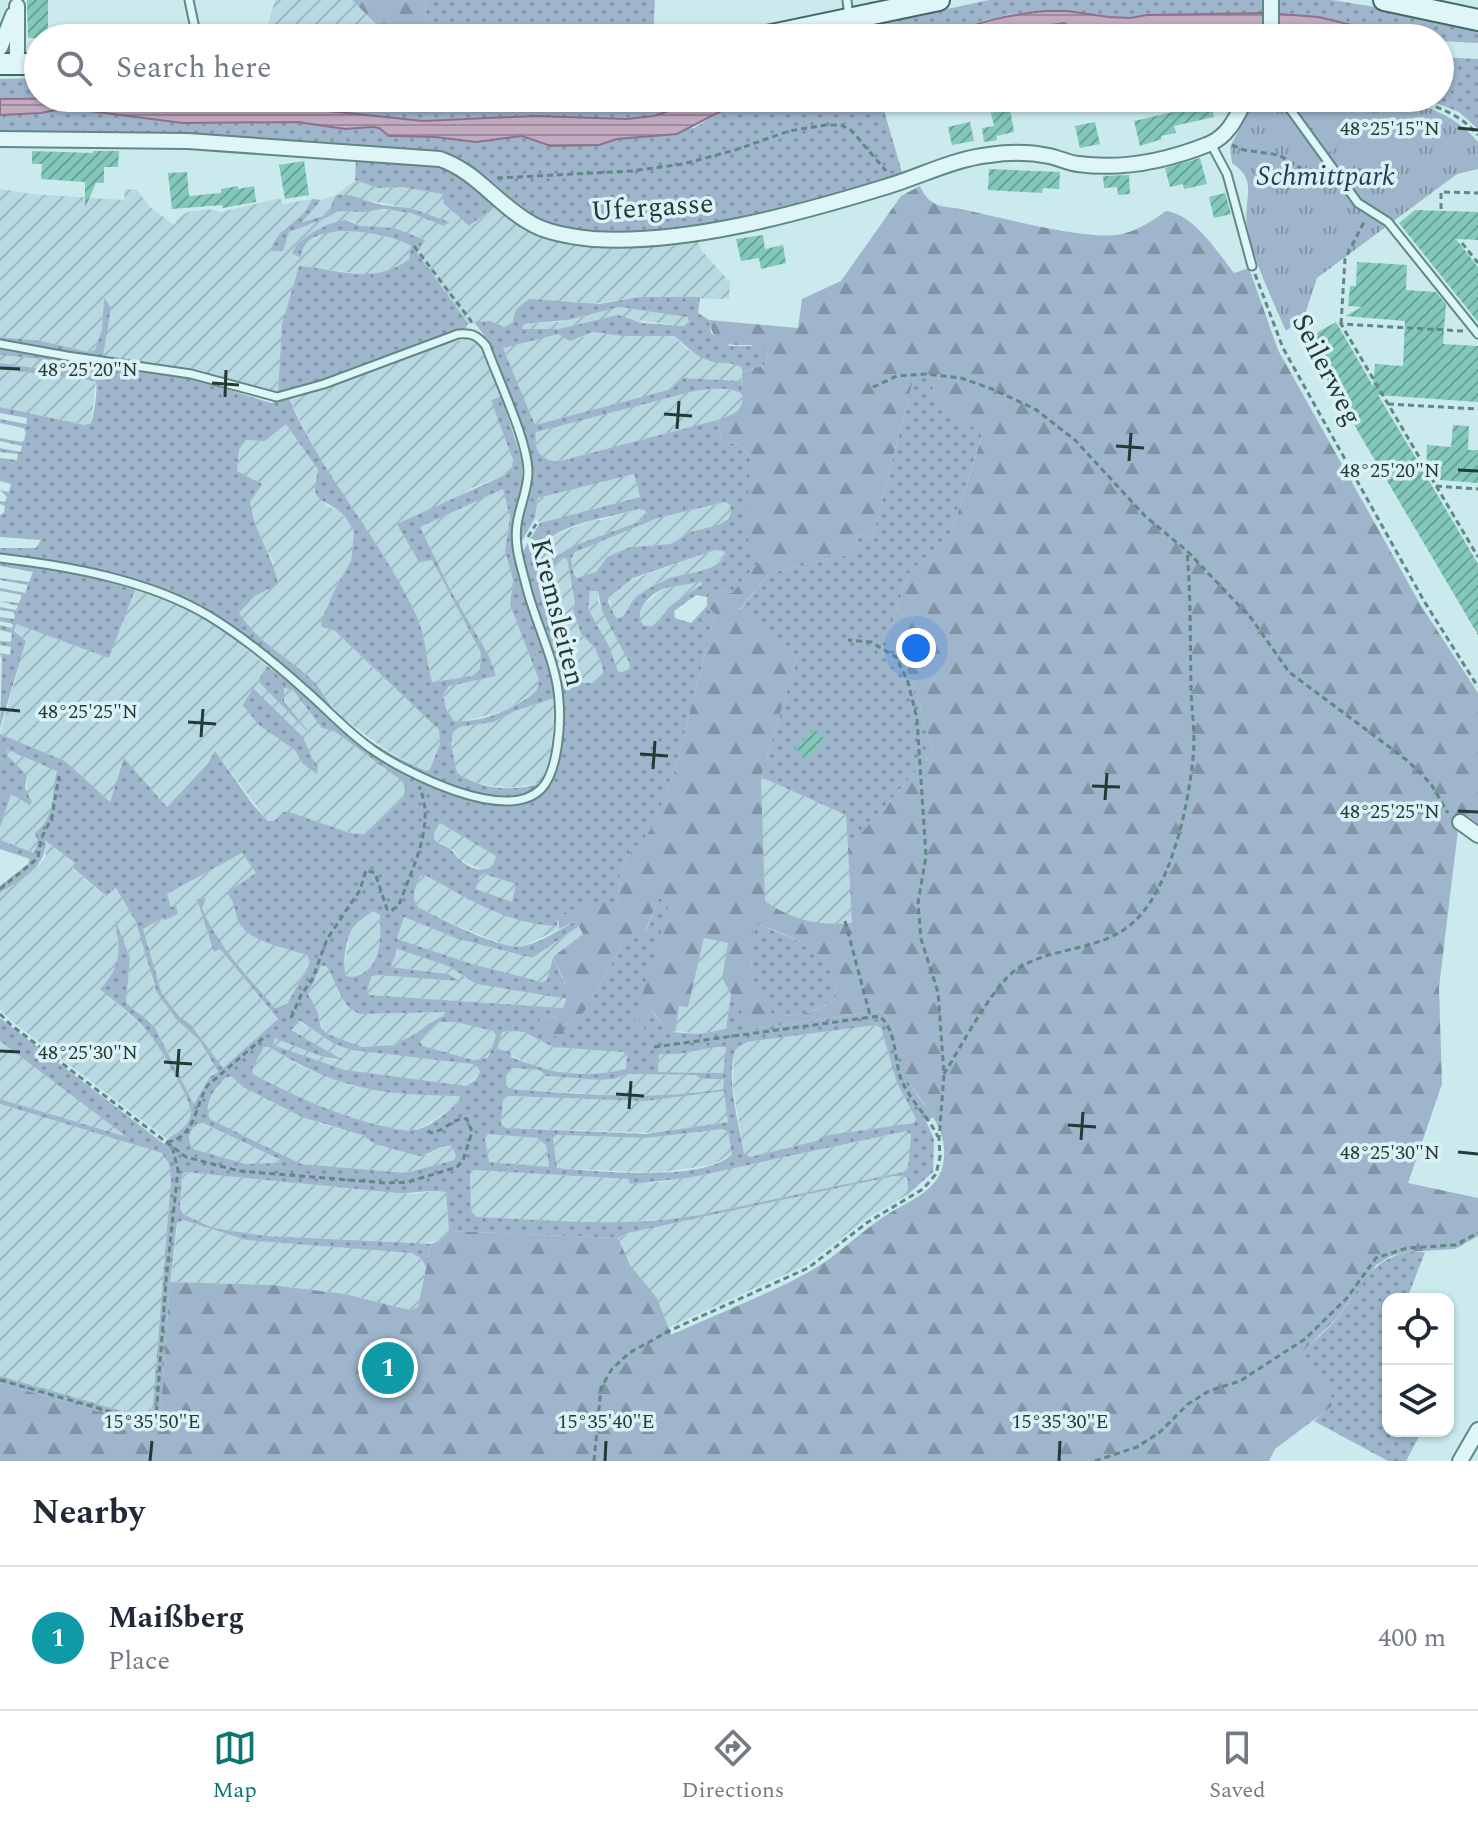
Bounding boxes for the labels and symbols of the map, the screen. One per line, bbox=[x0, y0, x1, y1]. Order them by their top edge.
text: 48°25'15"N bbox=[1340, 114, 1440, 144]
park label: Schmittpark bbox=[1257, 155, 1395, 198]
street label: Ufergasse bbox=[589, 182, 715, 233]
street label: Seilerweg bbox=[1280, 306, 1373, 433]
text: 48°25'20"N bbox=[38, 355, 138, 385]
text: 48°25'20"N bbox=[1340, 456, 1440, 486]
street label: Kremsleiten bbox=[518, 534, 597, 691]
your location bbox=[896, 628, 936, 668]
text: 48°25'25"N bbox=[38, 697, 138, 727]
text: 48°25'25"N bbox=[1340, 797, 1440, 827]
text: 48°25'30"N bbox=[38, 1038, 138, 1068]
text: 48°25'30"N bbox=[1340, 1138, 1440, 1168]
pin: 1 bbox=[362, 1338, 414, 1398]
text: 15°35'50"E bbox=[103, 1407, 201, 1437]
text: 15°35'40"E bbox=[557, 1407, 655, 1437]
text: 15°35'30"E bbox=[1011, 1407, 1109, 1437]

